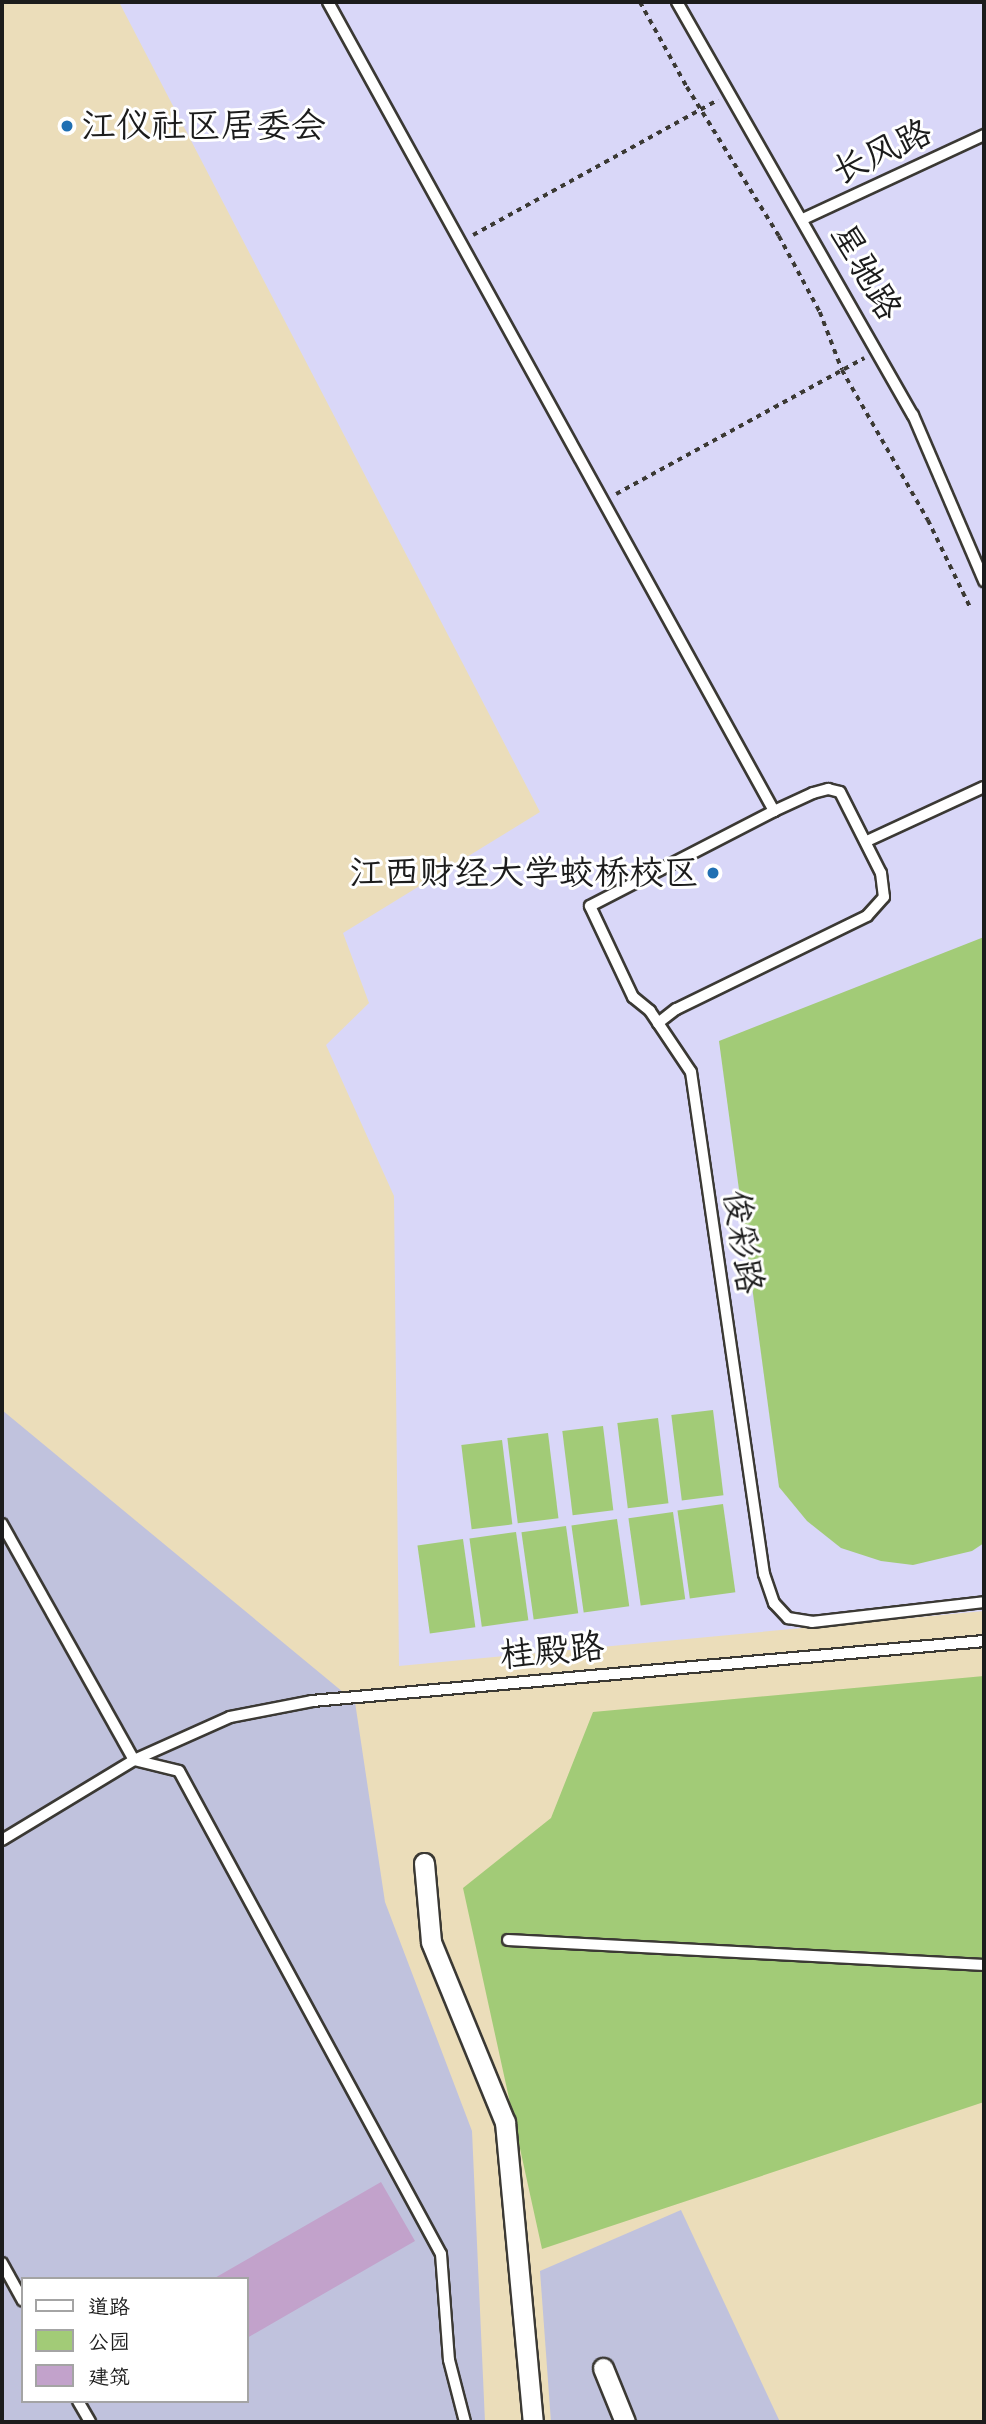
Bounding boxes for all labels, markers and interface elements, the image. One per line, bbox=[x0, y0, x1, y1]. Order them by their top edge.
place label: 江仪社区居委会 bbox=[81, 105, 326, 147]
street label: 长风路 bbox=[826, 111, 938, 193]
marker: 江仪社区居委会 bbox=[59, 118, 75, 134]
street label: 星驰路 bbox=[822, 216, 910, 328]
place label: 江西财经大学蛟桥校区 bbox=[349, 852, 699, 894]
marker: 江西财经大学蛟桥校区 bbox=[705, 865, 721, 881]
street label: 俊彩路 bbox=[715, 1187, 771, 1297]
street label: 桂殿路 bbox=[498, 1626, 606, 1676]
legend bbox=[21, 2277, 248, 2403]
text: 道路 bbox=[88, 2294, 130, 2320]
text: 公园 bbox=[88, 2329, 130, 2355]
text: 建筑 bbox=[88, 2364, 130, 2390]

